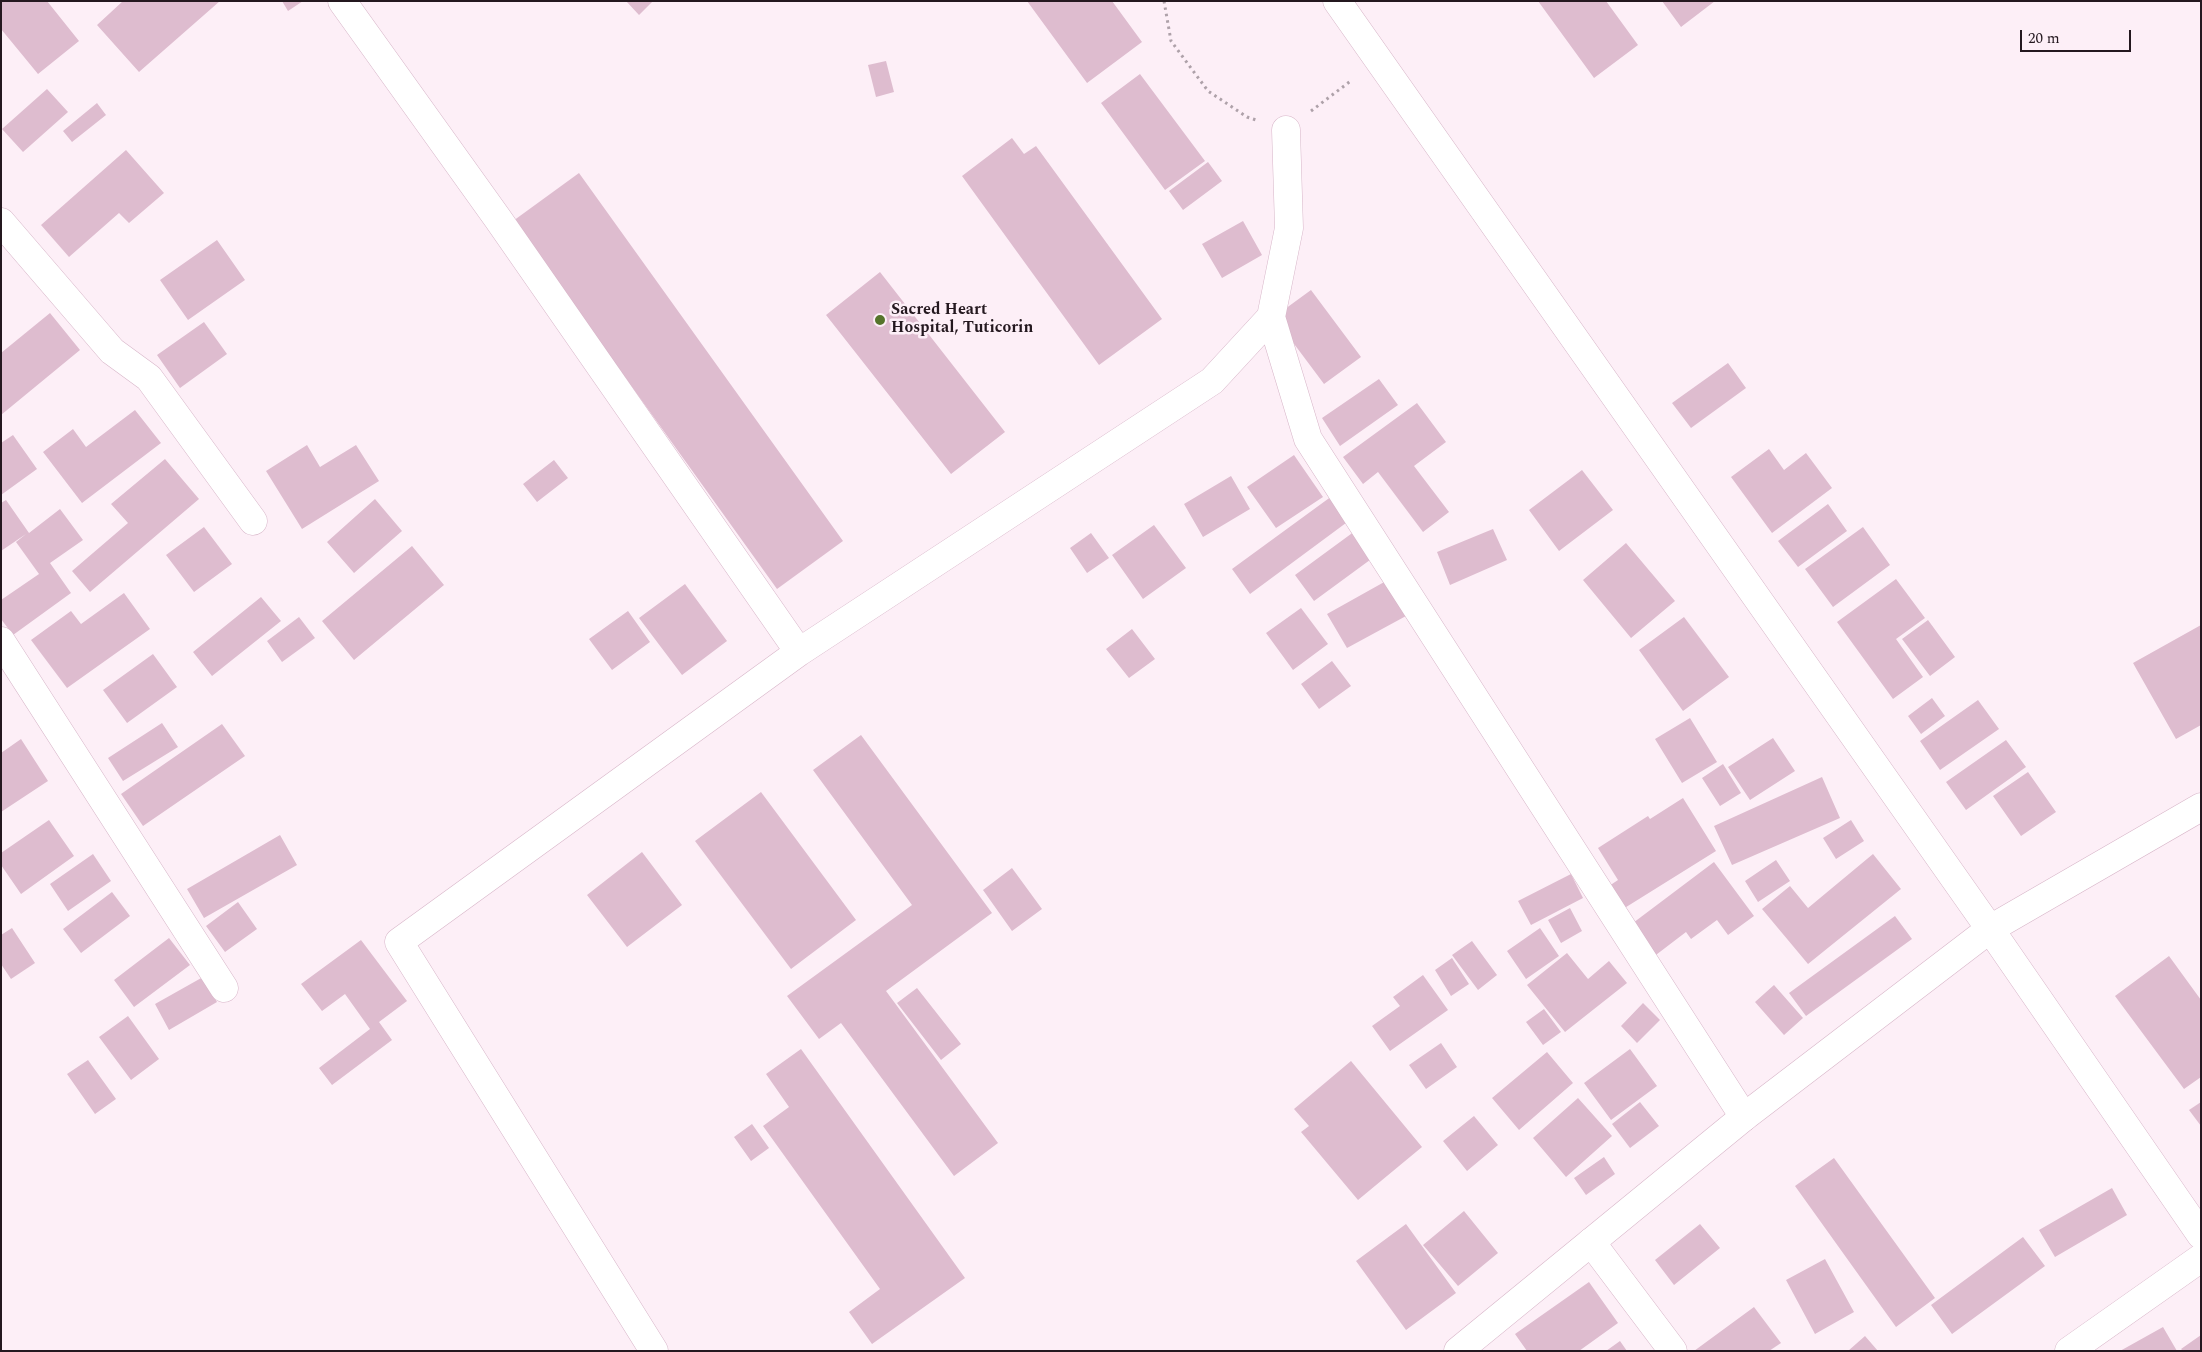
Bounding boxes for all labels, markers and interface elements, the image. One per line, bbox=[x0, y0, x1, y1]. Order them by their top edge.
scale bar bbox=[2022, 20, 2133, 52]
text: 20 m bbox=[2028, 27, 2060, 50]
place label: Sacred Heart Hospital, Tuticorin bbox=[891, 301, 1033, 339]
marker: Sacred Heart Hospital, Tuticorin bbox=[873, 313, 887, 327]

